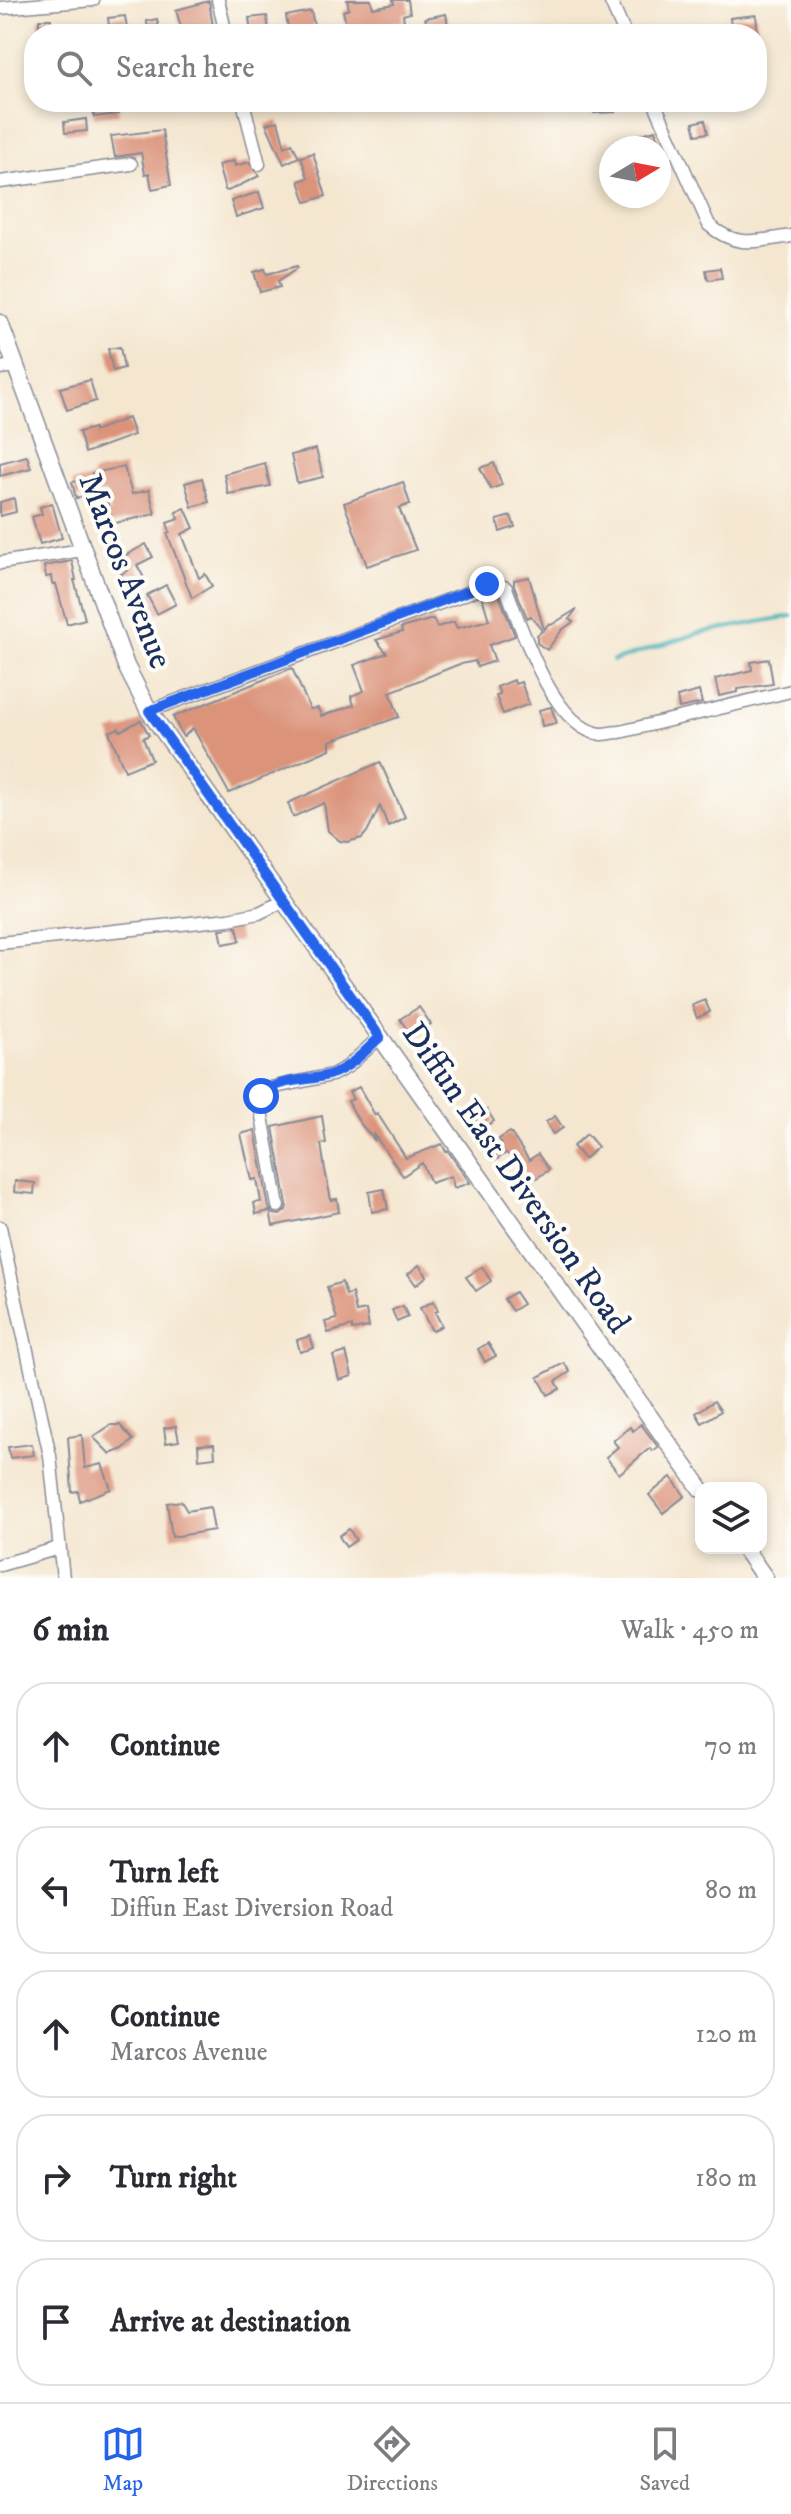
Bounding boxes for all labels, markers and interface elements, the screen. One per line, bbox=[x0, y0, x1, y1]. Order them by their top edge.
search box bbox=[24, 24, 767, 112]
icon: search bbox=[52, 46, 96, 90]
text: Search here bbox=[116, 50, 255, 87]
north arrow bbox=[599, 136, 671, 208]
street label: Marcos Avenue bbox=[68, 467, 182, 675]
route end bbox=[469, 566, 505, 602]
street label: Diffun East Diversion Road bbox=[393, 1014, 639, 1342]
route start bbox=[243, 1078, 279, 1114]
map controls bbox=[695, 1482, 767, 1554]
button: layers bbox=[695, 1482, 767, 1554]
text: 6 min bbox=[32, 1609, 109, 1651]
text: Walk · 450 m bbox=[621, 1614, 759, 1647]
icon: ahead bbox=[34, 1724, 78, 1768]
text: Continue bbox=[110, 1728, 220, 1765]
text: 70 m bbox=[704, 1730, 757, 1763]
text: Turn left bbox=[110, 1855, 219, 1892]
icon: left bbox=[34, 1868, 78, 1912]
text: 80 m bbox=[705, 1874, 757, 1907]
text: Diffun East Diversion Road bbox=[110, 1892, 393, 1925]
text: Continue bbox=[110, 1999, 220, 2036]
icon: ahead bbox=[34, 2012, 78, 2056]
text: 120 m bbox=[696, 2018, 757, 2051]
text: Marcos Avenue bbox=[110, 2036, 267, 2069]
icon: right bbox=[34, 2156, 78, 2200]
text: Turn right bbox=[110, 2160, 237, 2197]
text: 180 m bbox=[695, 2162, 757, 2195]
icon: arrive bbox=[34, 2300, 78, 2344]
text: Arrive at destination bbox=[110, 2304, 351, 2341]
tab: Map bbox=[101, 2422, 145, 2497]
tab: Directions bbox=[347, 2422, 438, 2497]
tab: Saved bbox=[640, 2422, 690, 2497]

